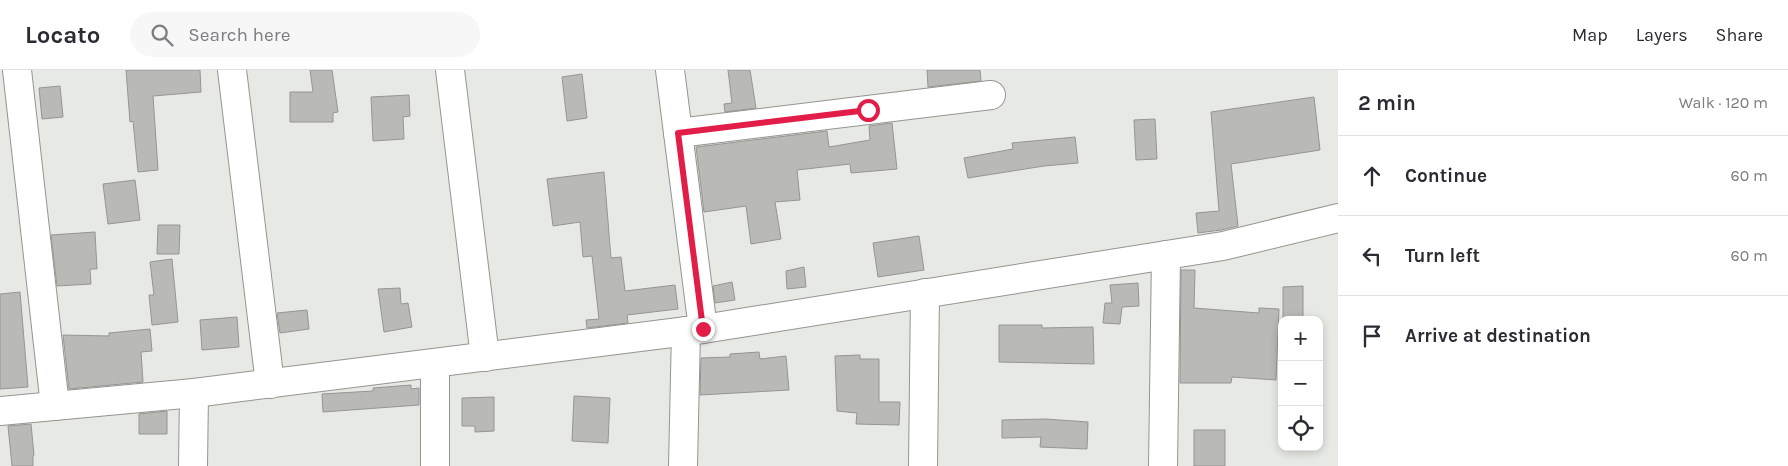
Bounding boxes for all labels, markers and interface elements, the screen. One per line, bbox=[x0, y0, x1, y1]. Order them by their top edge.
search box bbox=[130, 12, 480, 57]
text: Locato bbox=[25, 21, 100, 49]
icon: search bbox=[148, 21, 176, 49]
text: Search here bbox=[188, 24, 290, 46]
text: Map bbox=[1572, 24, 1608, 46]
text: Layers bbox=[1636, 24, 1688, 46]
text: Share bbox=[1716, 24, 1763, 46]
text: 2 min bbox=[1358, 91, 1416, 115]
text: Walk · 120 m bbox=[1679, 93, 1768, 112]
route start bbox=[857, 99, 880, 122]
icon: ahead bbox=[1358, 162, 1386, 190]
text: Continue bbox=[1405, 165, 1487, 187]
text: 60 m bbox=[1731, 166, 1768, 185]
icon: left bbox=[1358, 242, 1386, 270]
text: Turn left bbox=[1405, 245, 1480, 267]
text: 60 m bbox=[1731, 246, 1768, 265]
map controls bbox=[1278, 316, 1323, 451]
button: + bbox=[1278, 316, 1323, 361]
route end bbox=[692, 318, 715, 341]
icon: arrive bbox=[1358, 322, 1386, 350]
text: Arrive at destination bbox=[1405, 325, 1591, 347]
button: − bbox=[1278, 361, 1323, 406]
button: locate bbox=[1278, 406, 1323, 451]

